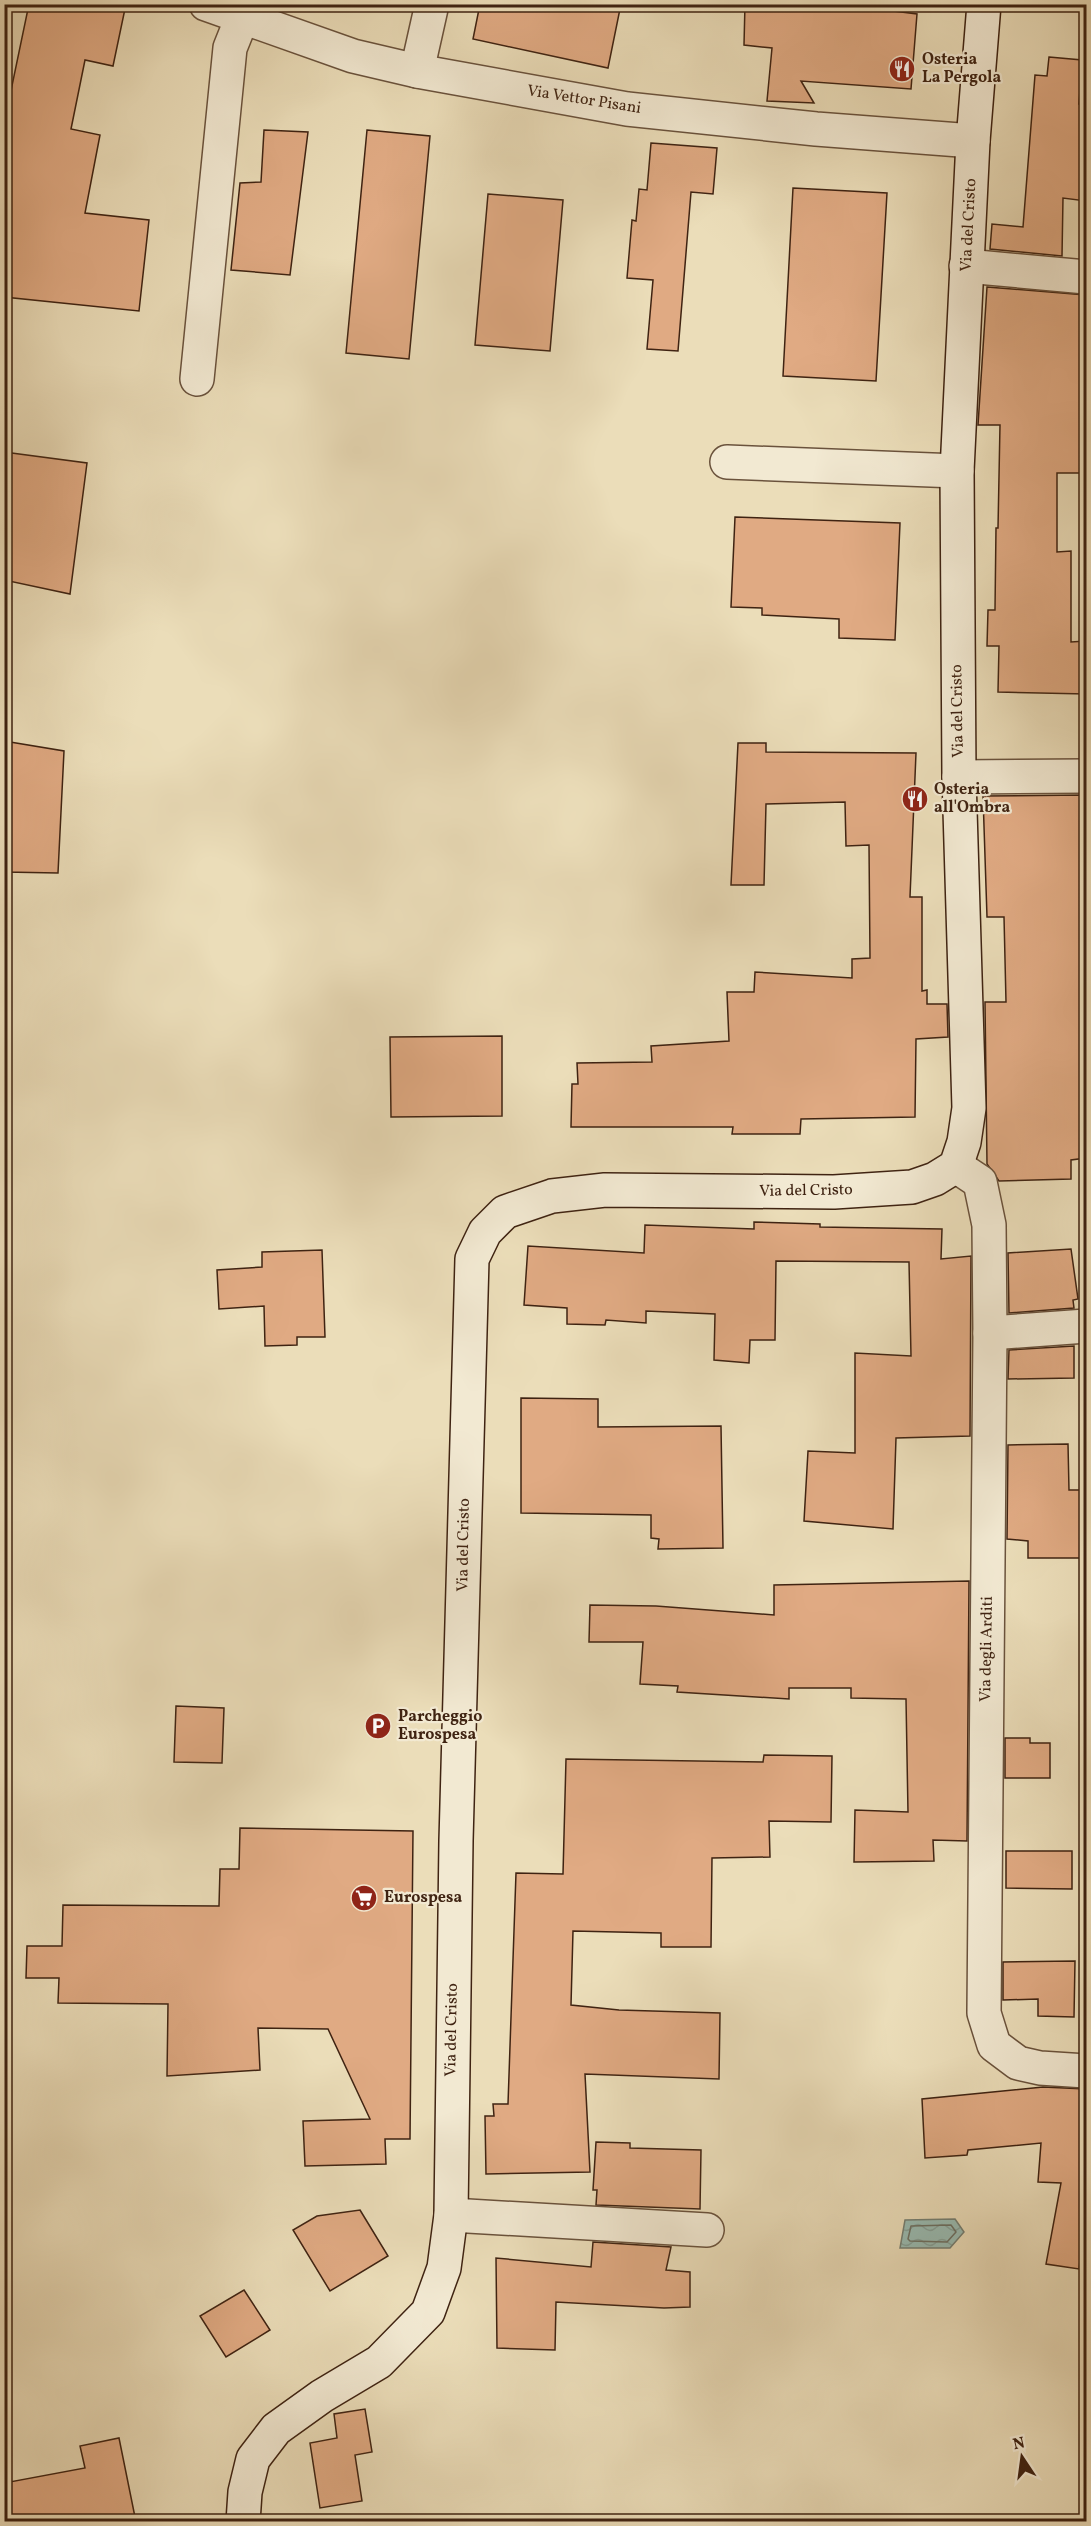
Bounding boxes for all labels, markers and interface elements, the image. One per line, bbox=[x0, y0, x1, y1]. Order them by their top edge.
place label: Osteria La Pergola bbox=[922, 49, 1002, 89]
restaurant icon: Osteria La Pergola bbox=[887, 54, 917, 84]
street label: Via Vettor Pisani bbox=[525, 80, 643, 120]
street label: Via del Cristo bbox=[956, 178, 982, 272]
street label: Via del Cristo bbox=[946, 664, 970, 758]
place label: Osteria all'Ombra bbox=[934, 779, 1010, 819]
restaurant icon: Osteria all'Ombra bbox=[900, 784, 930, 814]
street label: Via del Cristo bbox=[759, 1179, 853, 1203]
street label: Via del Cristo bbox=[452, 1498, 476, 1592]
street label: Via degli Arditi bbox=[975, 1596, 999, 1702]
place label: Parcheggio Eurospesa bbox=[398, 1706, 482, 1746]
parking icon: Parcheggio Eurospesa bbox=[363, 1711, 393, 1741]
supermarket icon: Eurospesa bbox=[349, 1883, 379, 1913]
place label: Eurospesa bbox=[384, 1887, 462, 1909]
street label: Via del Cristo bbox=[440, 1983, 464, 2077]
north arrow bbox=[992, 2427, 1052, 2487]
text: N bbox=[1011, 2432, 1028, 2456]

